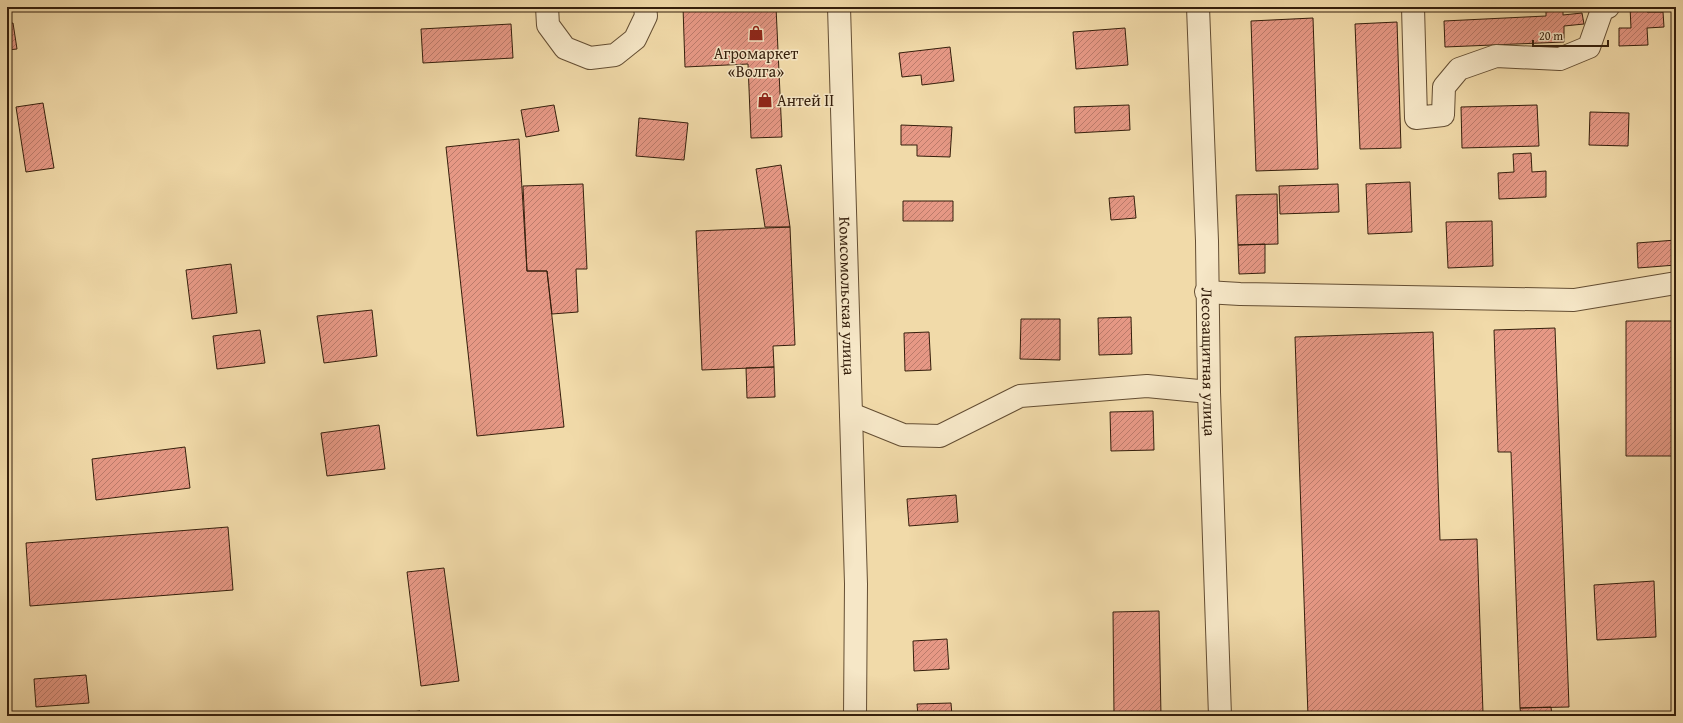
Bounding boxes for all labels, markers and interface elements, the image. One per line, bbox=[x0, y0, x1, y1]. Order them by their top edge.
scale bar bbox=[1533, 22, 1608, 48]
shop icon: Агромаркет «Волга» bbox=[747, 24, 765, 42]
text: 20 m bbox=[1539, 27, 1563, 44]
place label: Агромаркет «Волга» bbox=[714, 41, 799, 83]
place label: Антей II bbox=[777, 88, 834, 112]
shop icon: Антей II bbox=[756, 91, 774, 109]
street label: Комсомольская улица bbox=[833, 216, 862, 376]
street label: Лесозащитная улица bbox=[1196, 287, 1223, 437]

